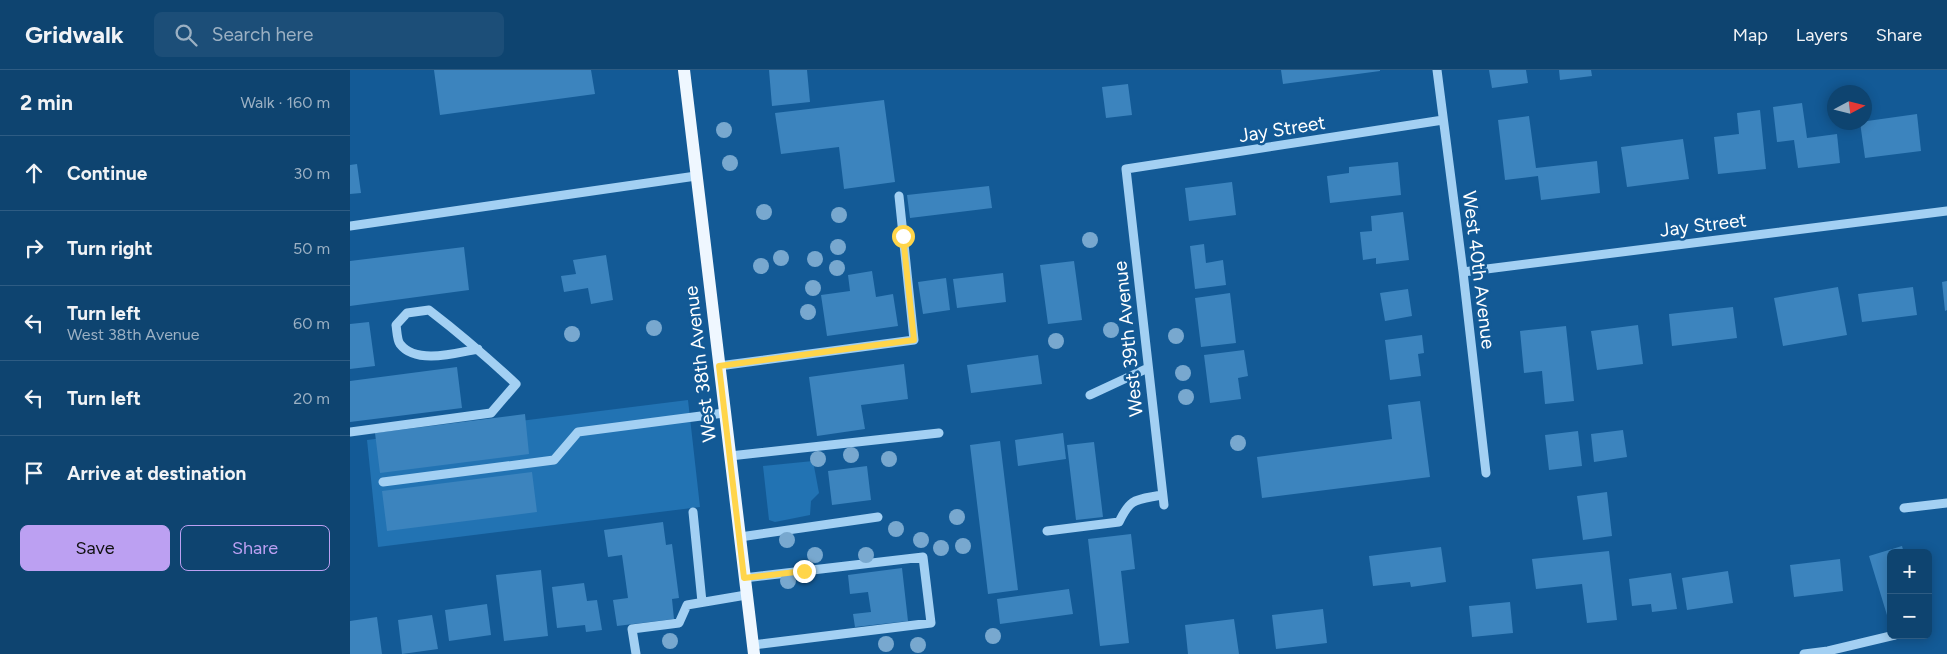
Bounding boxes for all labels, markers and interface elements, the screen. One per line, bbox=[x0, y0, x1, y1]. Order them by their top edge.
search box bbox=[154, 12, 504, 57]
text: Gridwalk bbox=[25, 20, 124, 49]
icon: search bbox=[172, 21, 200, 49]
text: Search here bbox=[212, 23, 313, 46]
text: Map bbox=[1733, 24, 1768, 46]
text: Layers bbox=[1796, 24, 1848, 46]
text: Share bbox=[1876, 24, 1922, 46]
north arrow bbox=[1827, 85, 1872, 130]
text: 2 min bbox=[20, 90, 73, 115]
text: Walk · 160 m bbox=[240, 93, 330, 112]
street label: Jay Street bbox=[1237, 111, 1327, 147]
icon: ahead bbox=[20, 159, 48, 187]
text: Continue bbox=[67, 162, 147, 185]
text: 30 m bbox=[293, 164, 330, 183]
street label: West 40th Avenue bbox=[1458, 190, 1500, 350]
street label: Jay Street bbox=[1658, 208, 1748, 242]
route start bbox=[892, 225, 915, 248]
icon: right bbox=[20, 234, 48, 262]
text: Turn right bbox=[67, 237, 153, 260]
text: 50 m bbox=[293, 239, 330, 258]
street label: West 39th Avenue bbox=[1108, 260, 1148, 418]
street label: West 38th Avenue bbox=[679, 285, 721, 443]
text: Turn left bbox=[67, 302, 141, 325]
icon: left bbox=[20, 309, 48, 337]
text: 60 m bbox=[293, 314, 330, 333]
text: West 38th Avenue bbox=[67, 325, 199, 344]
icon: left bbox=[20, 384, 48, 412]
text: Turn left bbox=[67, 387, 141, 410]
text: 20 m bbox=[293, 389, 330, 408]
icon: arrive bbox=[20, 459, 48, 487]
text: Arrive at destination bbox=[67, 462, 246, 485]
button: Save bbox=[20, 525, 170, 571]
button: Share bbox=[180, 525, 330, 571]
map controls bbox=[1887, 549, 1932, 639]
button: + bbox=[1887, 549, 1932, 594]
route end bbox=[793, 560, 816, 583]
button: − bbox=[1887, 594, 1932, 639]

